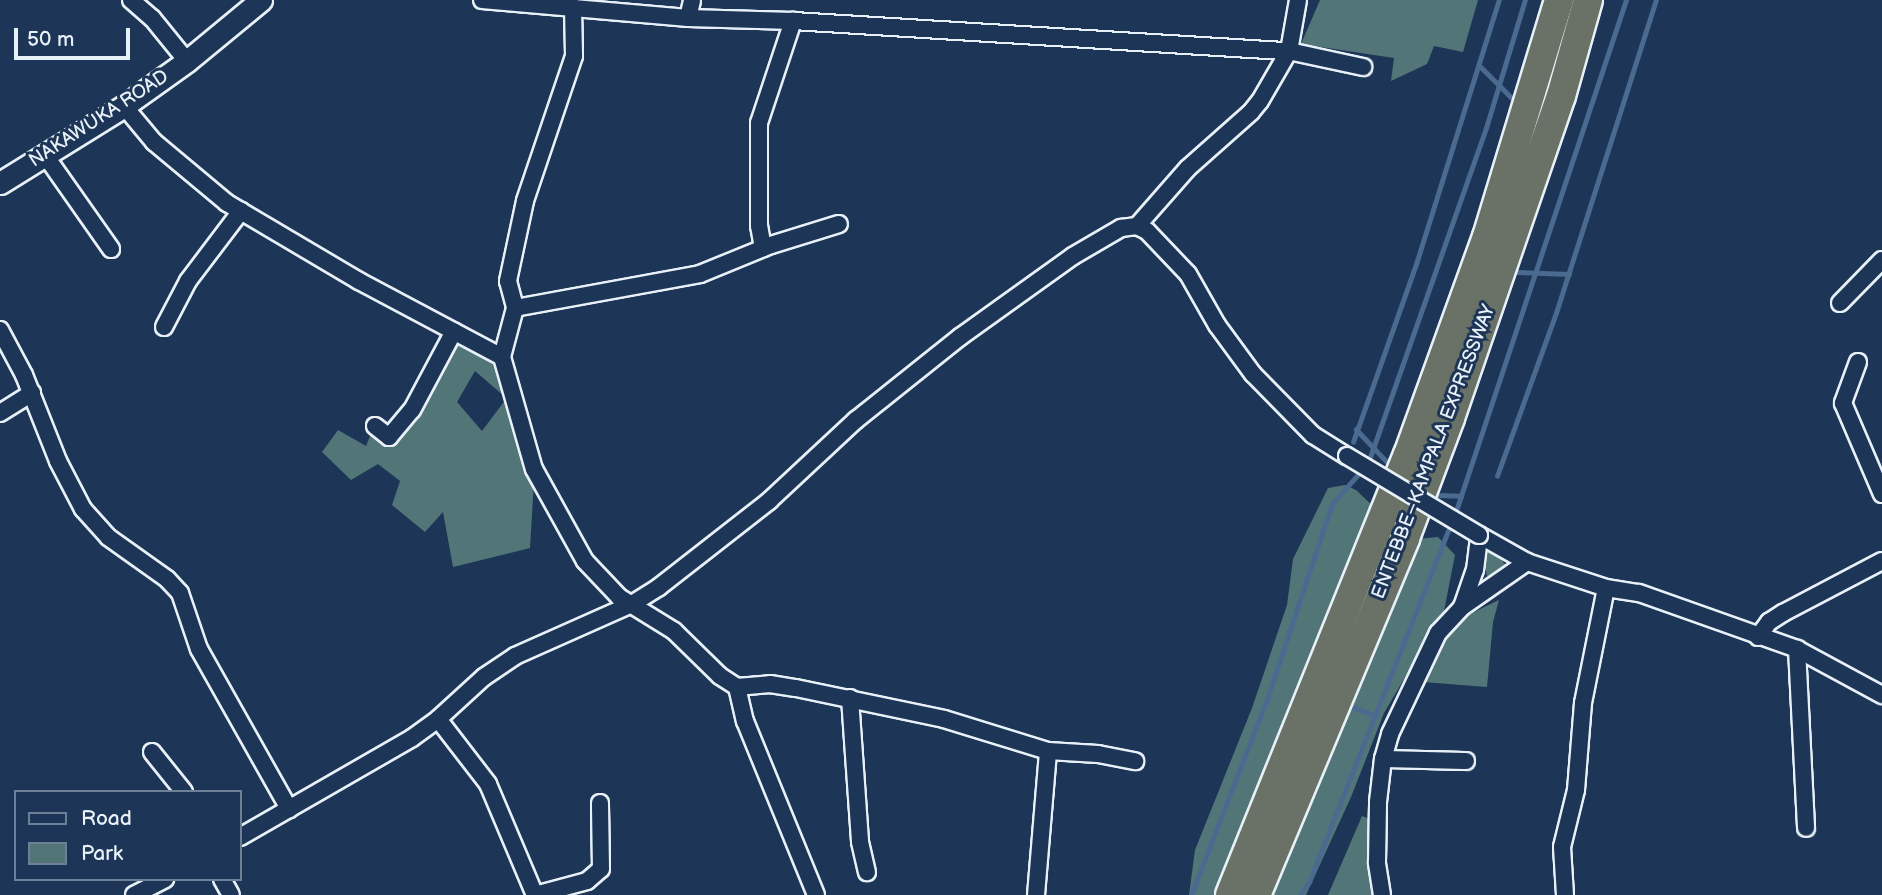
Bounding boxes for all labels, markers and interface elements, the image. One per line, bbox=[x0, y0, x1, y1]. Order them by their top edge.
scale bar bbox=[18, 14, 133, 58]
text: 50 m bbox=[27, 27, 74, 52]
street label: NAKAWUKA ROAD bbox=[25, 65, 173, 173]
street label: ENTEBBE–KAMPALA EXPRESSWAY bbox=[1367, 302, 1501, 602]
legend bbox=[14, 790, 242, 881]
text: Road bbox=[81, 806, 132, 831]
text: Park bbox=[81, 841, 123, 866]

